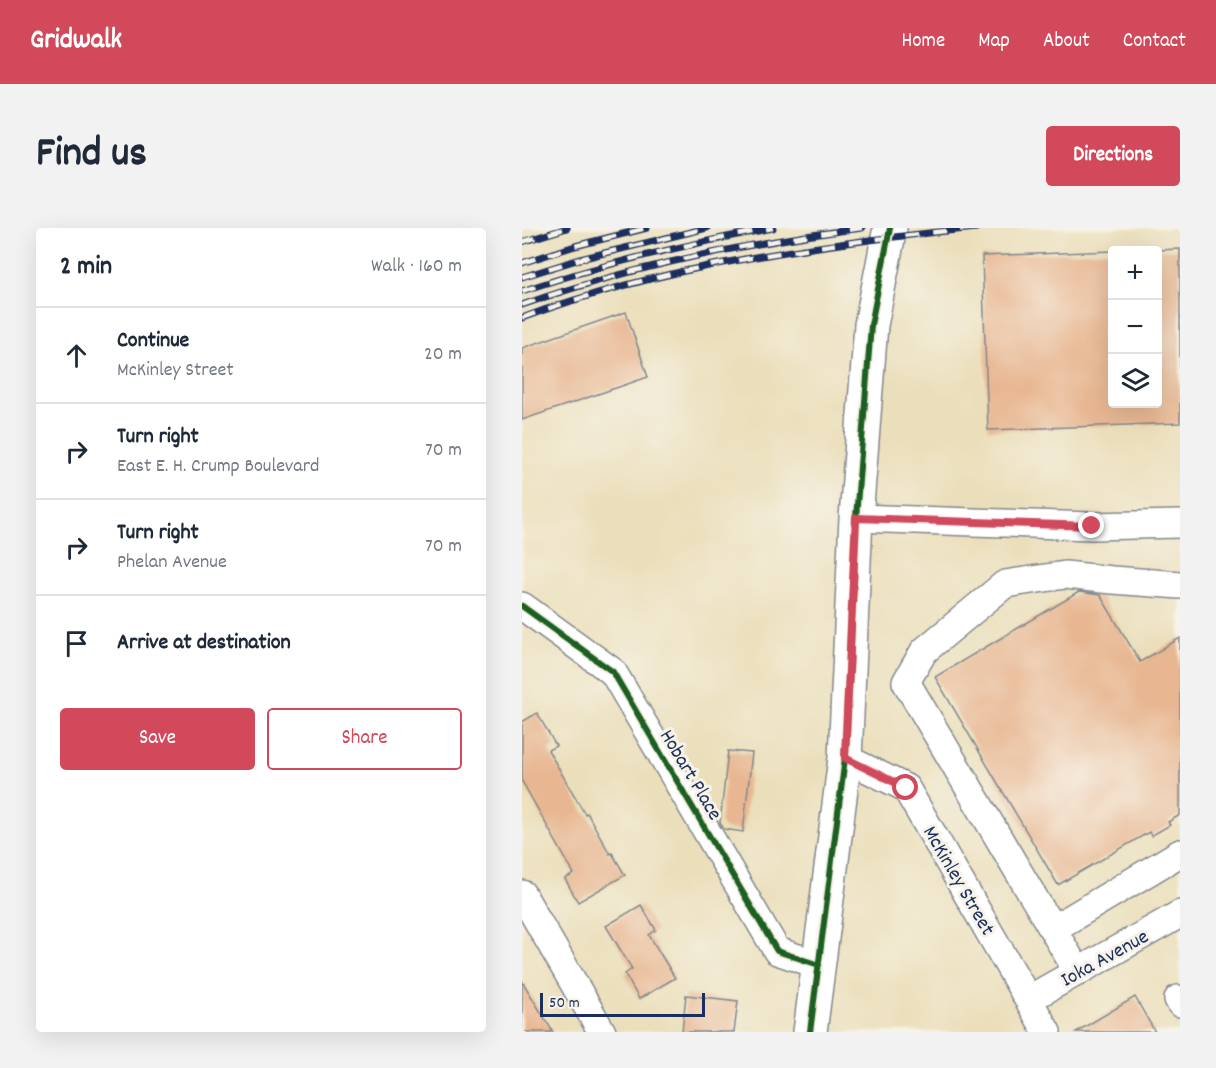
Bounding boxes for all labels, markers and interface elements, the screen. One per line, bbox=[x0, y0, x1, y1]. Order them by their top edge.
text: Gridwalk bbox=[30, 22, 122, 62]
text: Home bbox=[901, 27, 945, 57]
text: Map bbox=[978, 27, 1010, 57]
text: About bbox=[1043, 27, 1090, 57]
text: Contact bbox=[1123, 27, 1186, 57]
text: Find us bbox=[36, 126, 147, 186]
button: Directions bbox=[1046, 126, 1180, 186]
map controls bbox=[1108, 246, 1162, 408]
button: + bbox=[1108, 246, 1162, 300]
text: 2 min bbox=[60, 249, 112, 286]
text: Walk · 160 m bbox=[371, 253, 462, 281]
button: − bbox=[1108, 300, 1162, 354]
text: Continue bbox=[117, 326, 189, 357]
icon: ahead bbox=[60, 339, 93, 372]
text: 20 m bbox=[424, 341, 462, 369]
button: layers bbox=[1108, 354, 1162, 408]
text: McKinley Street bbox=[117, 357, 234, 385]
text: Turn right bbox=[117, 422, 199, 453]
icon: right bbox=[60, 435, 93, 468]
text: 70 m bbox=[425, 437, 462, 465]
text: East E. H. Crump Boulevard bbox=[117, 453, 320, 481]
route end bbox=[1078, 512, 1104, 538]
text: Turn right bbox=[117, 518, 199, 549]
icon: right bbox=[60, 531, 93, 564]
text: 70 m bbox=[425, 533, 462, 561]
text: Phelan Avenue bbox=[117, 549, 227, 577]
icon: arrive bbox=[60, 627, 93, 660]
text: Arrive at destination bbox=[117, 628, 291, 659]
button: Save bbox=[60, 708, 255, 770]
button: Share bbox=[267, 708, 462, 770]
street label: Hobart Place bbox=[650, 724, 728, 827]
route start bbox=[892, 774, 918, 800]
street label: McKinley Street bbox=[914, 821, 1001, 942]
street label: Ioka Avenue bbox=[1056, 923, 1155, 996]
scale bar bbox=[540, 990, 705, 1018]
text: 50 m bbox=[549, 992, 580, 1015]

